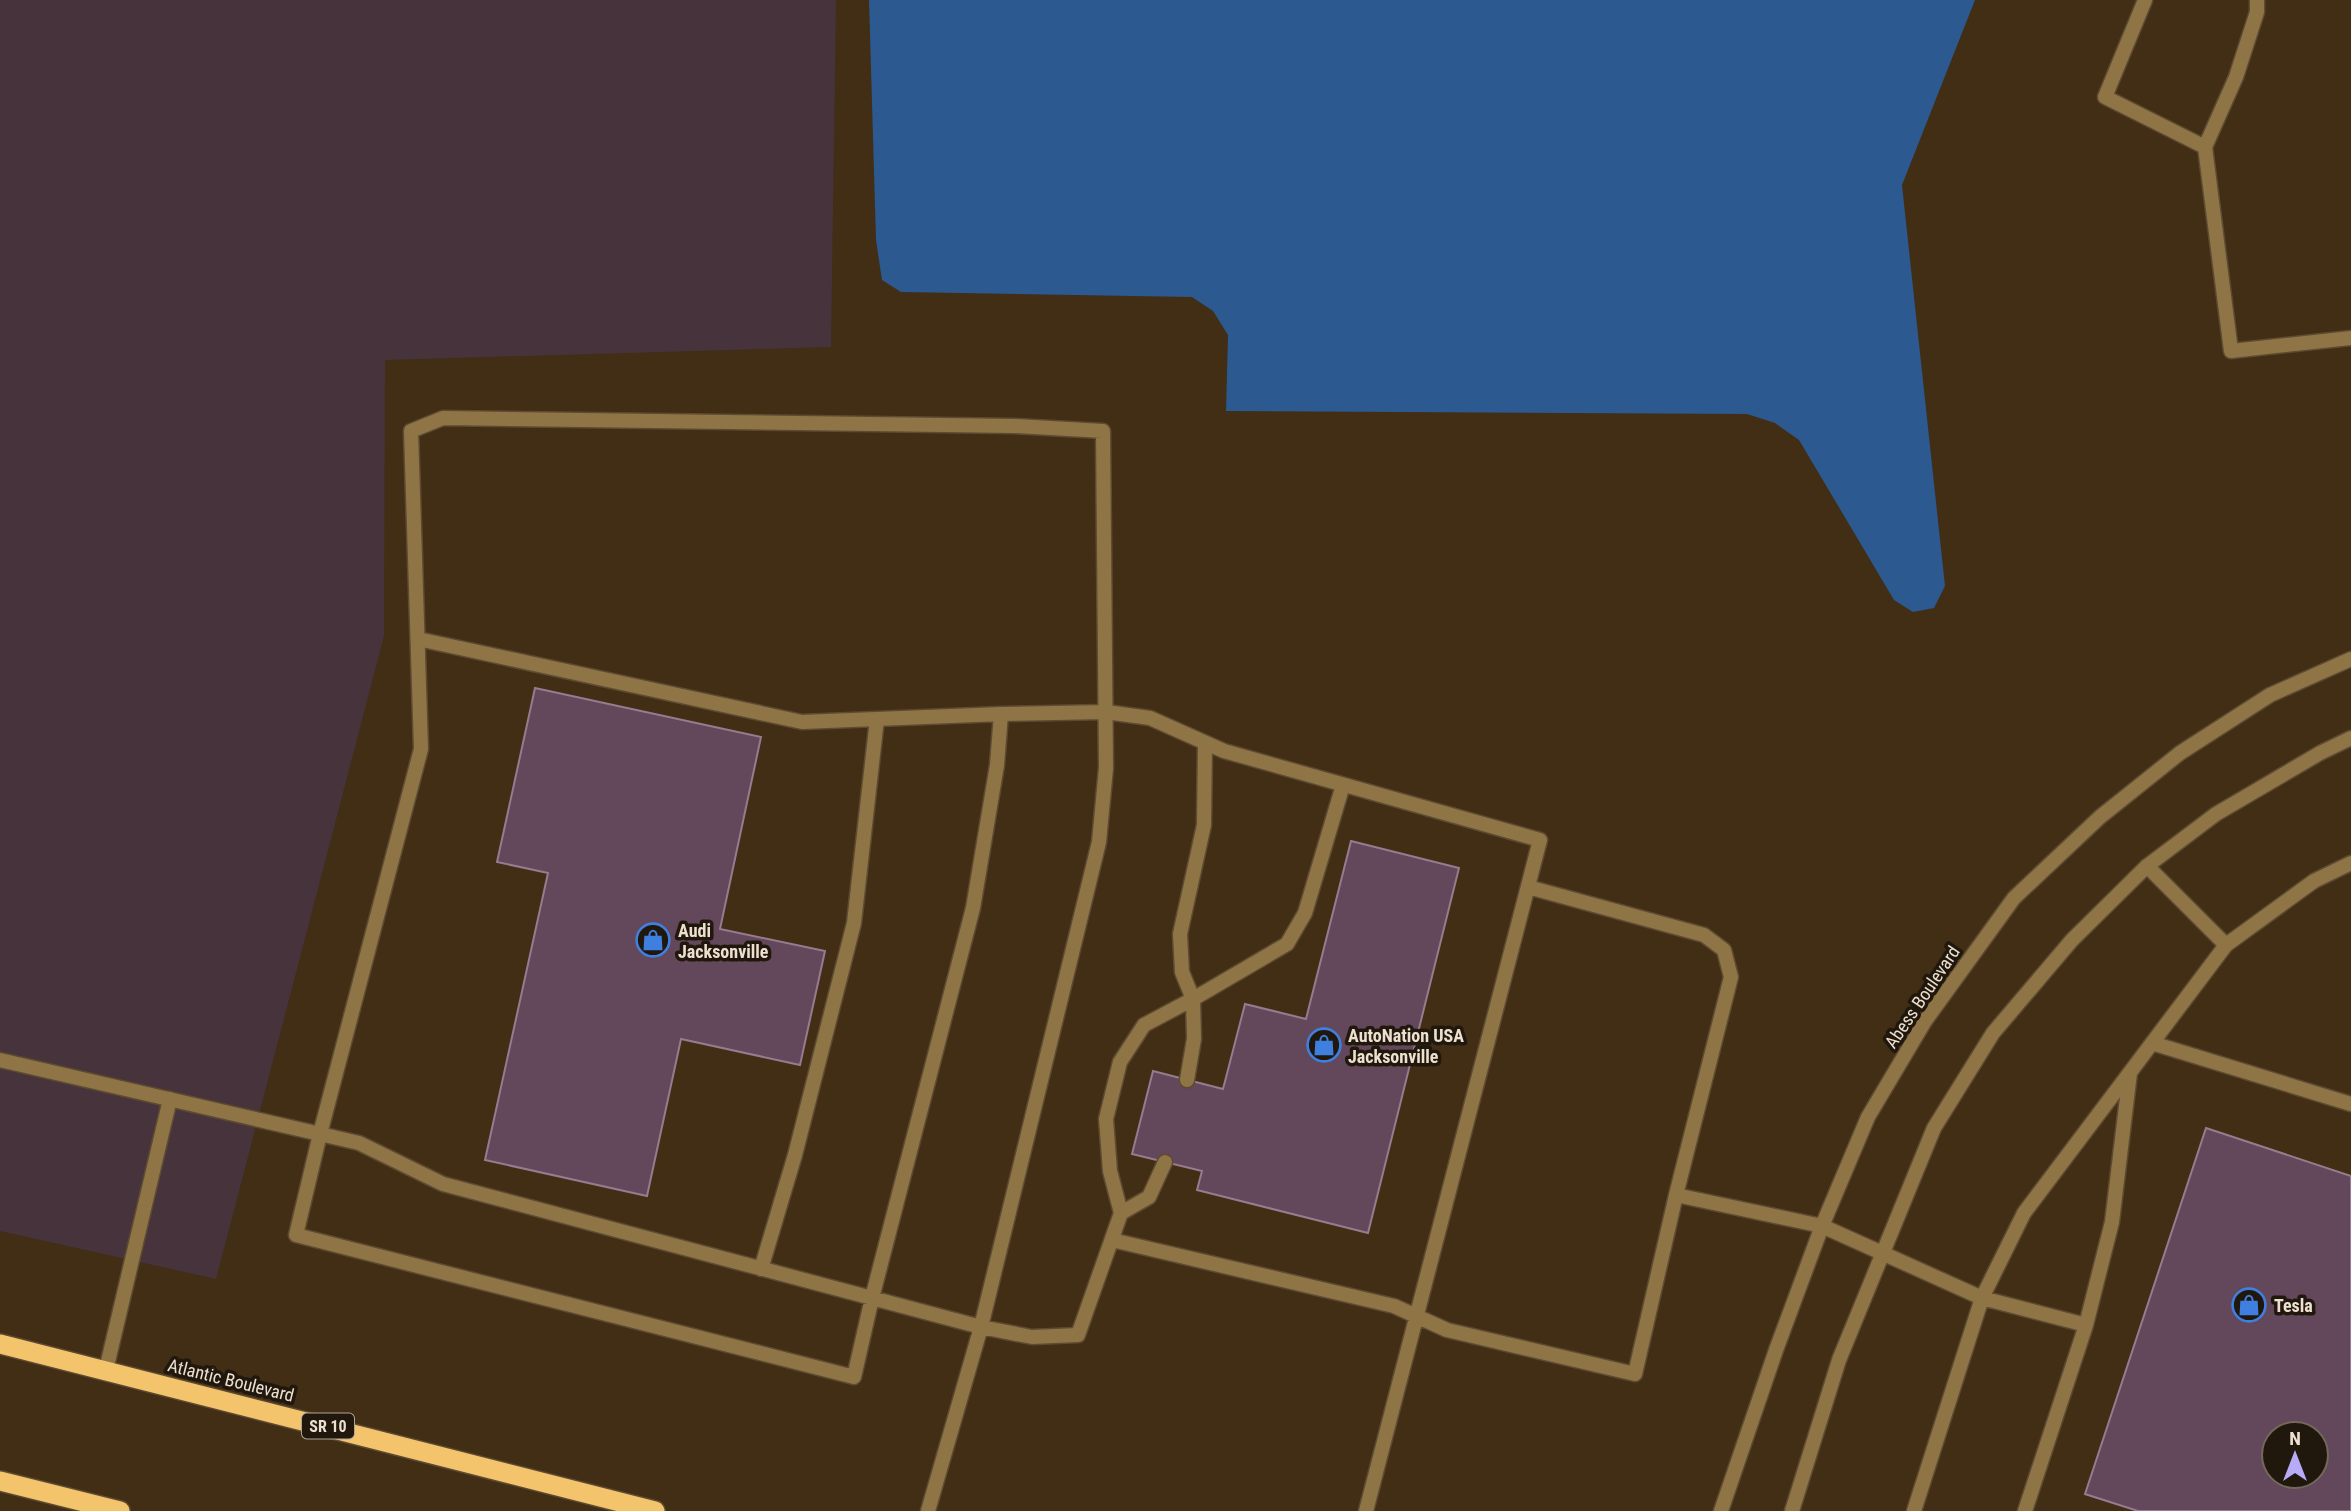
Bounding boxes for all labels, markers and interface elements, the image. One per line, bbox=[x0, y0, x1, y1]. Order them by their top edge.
place label: Audi Jacksonville bbox=[678, 920, 769, 962]
shop icon: Audi Jacksonville bbox=[634, 921, 672, 959]
street label: Abess Boulevard bbox=[1880, 942, 1964, 1052]
place label: AutoNation USA Jacksonville bbox=[1348, 1025, 1464, 1067]
shop icon: AutoNation USA Jacksonville bbox=[1305, 1026, 1343, 1064]
shop icon: Tesla bbox=[2230, 1286, 2268, 1324]
place label: Tesla bbox=[2274, 1295, 2313, 1316]
street label: Atlantic Boulevard bbox=[166, 1354, 296, 1406]
road number: SR 10 bbox=[302, 1414, 354, 1438]
north arrow bbox=[2260, 1420, 2330, 1490]
text: N bbox=[2289, 1427, 2301, 1450]

